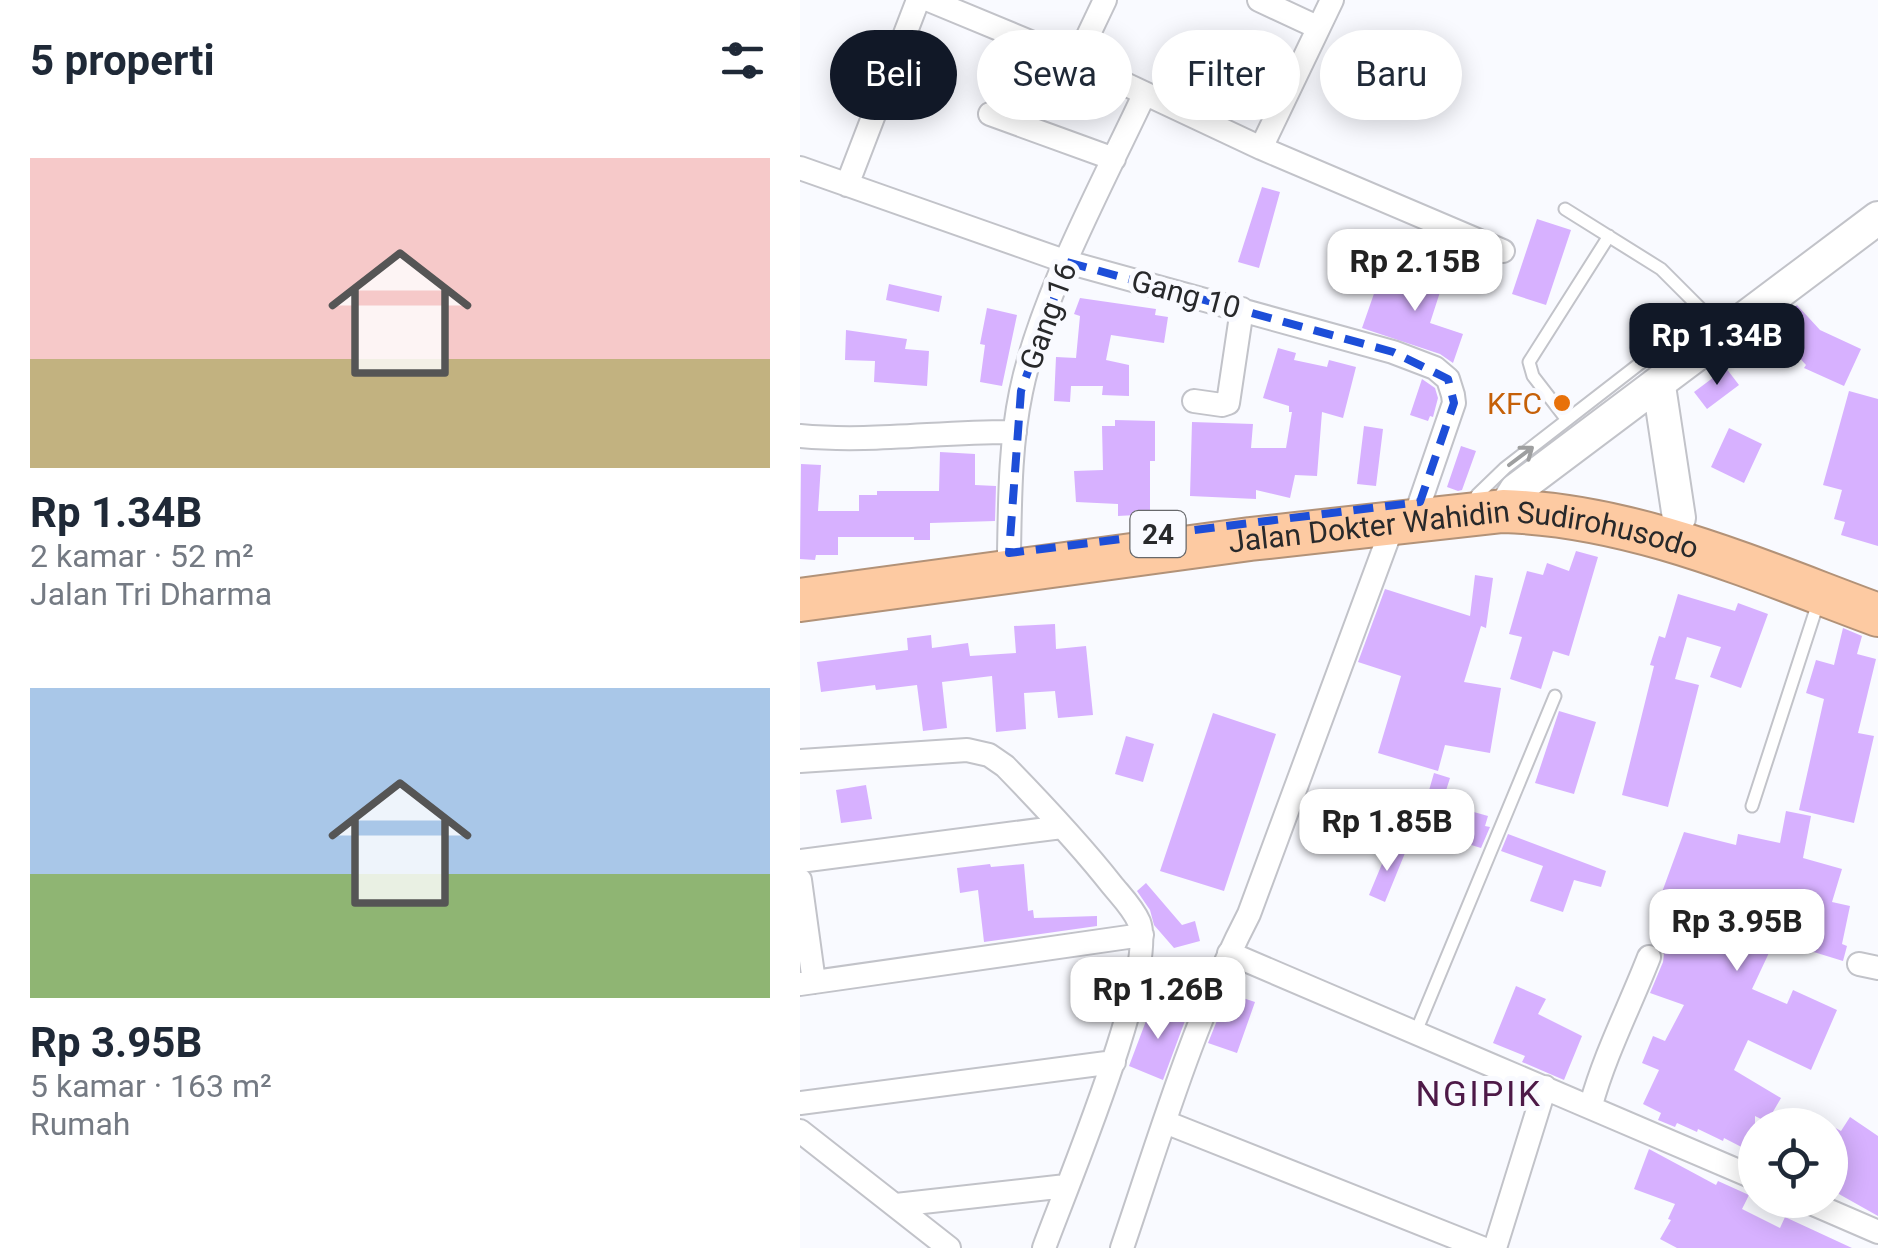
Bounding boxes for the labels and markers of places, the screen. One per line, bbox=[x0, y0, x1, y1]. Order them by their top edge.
pin: Rp 2.15B bbox=[1312, 229, 1518, 314]
pin: Rp 1.34B bbox=[1614, 303, 1820, 388]
place label: KFC bbox=[1487, 386, 1542, 421]
marker: KFC bbox=[1551, 392, 1573, 414]
pin: Rp 1.85B bbox=[1284, 789, 1490, 874]
pin: Rp 3.95B bbox=[1634, 889, 1840, 974]
pin: Rp 1.26B bbox=[1055, 957, 1261, 1042]

